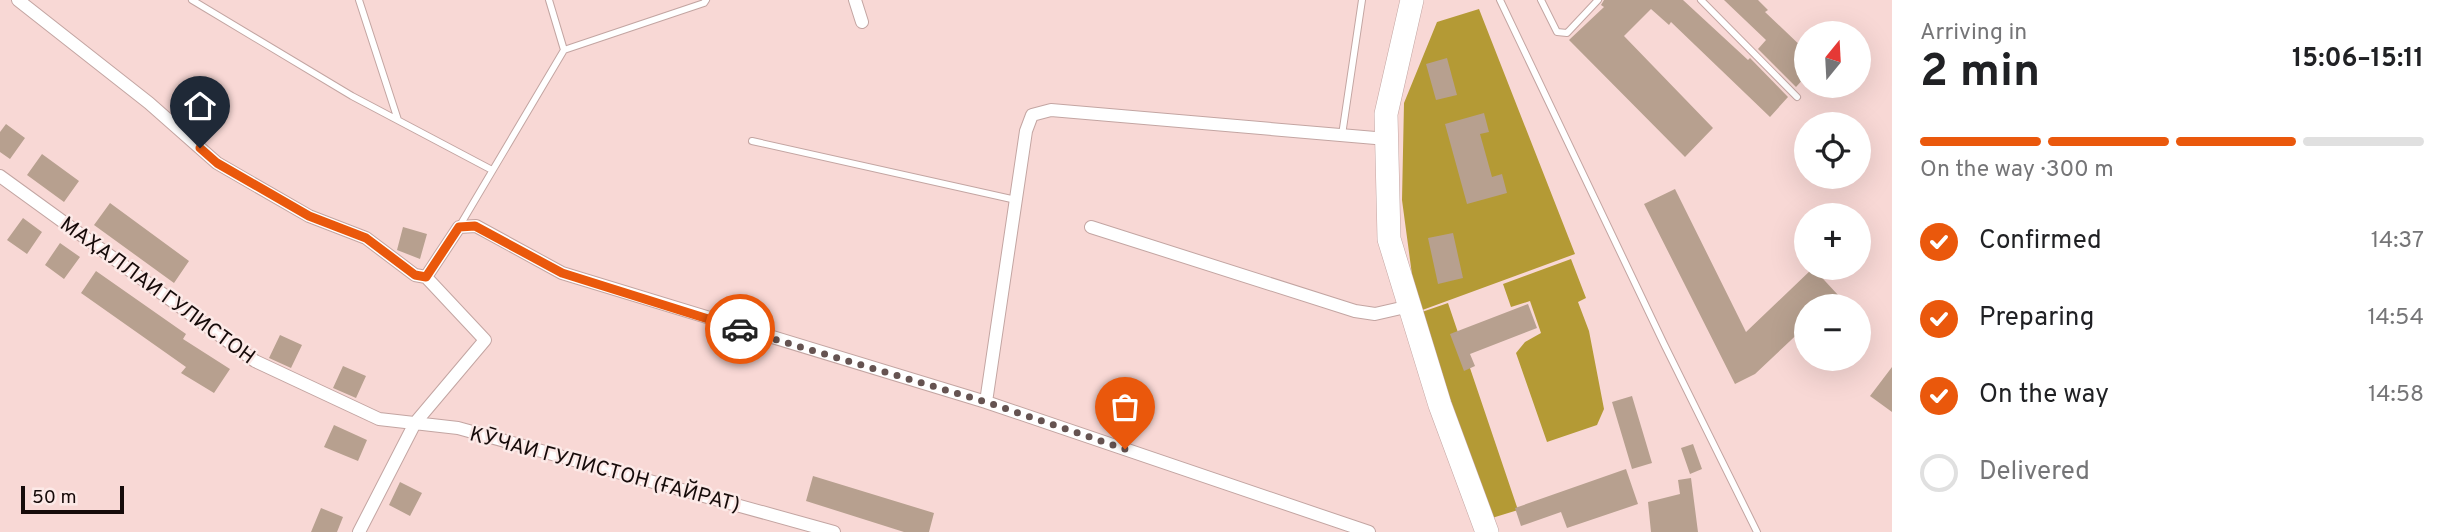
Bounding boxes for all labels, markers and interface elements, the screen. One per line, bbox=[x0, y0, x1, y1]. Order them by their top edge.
text: Arriving in bbox=[1920, 19, 2027, 48]
north arrow bbox=[1794, 21, 1871, 98]
map controls bbox=[1794, 21, 1871, 371]
text: 15:06–15:11 bbox=[2292, 43, 2424, 76]
text: 2 min bbox=[1920, 44, 2040, 103]
pin bbox=[170, 76, 230, 148]
icon: home bbox=[181, 87, 219, 125]
button: locate bbox=[1794, 112, 1871, 189]
text: On the way · 300 m bbox=[1920, 156, 2114, 185]
button: + bbox=[1794, 203, 1871, 280]
street label: МАҲАЛЛАИ ГУЛИСТОН bbox=[54, 211, 260, 371]
icon: check bbox=[1920, 223, 1958, 261]
text: Confirmed bbox=[1979, 225, 2102, 258]
text: 14:37 bbox=[2371, 227, 2424, 256]
courier bbox=[705, 294, 775, 364]
button: − bbox=[1794, 294, 1871, 371]
icon: check bbox=[1920, 300, 1958, 338]
text: Preparing bbox=[1979, 302, 2094, 335]
text: 14:54 bbox=[2367, 304, 2424, 333]
icon: car bbox=[721, 310, 759, 348]
pin bbox=[1095, 377, 1155, 449]
icon: check bbox=[1920, 377, 1958, 415]
text: On the way bbox=[1979, 379, 2109, 412]
text: 14:58 bbox=[2368, 381, 2424, 410]
icon: bag bbox=[1106, 388, 1144, 426]
street label: КӮЧАИ ГУЛИСТОН (ҒАЙРАТ) bbox=[466, 420, 743, 520]
text: Delivered bbox=[1979, 456, 2090, 489]
scale bar bbox=[21, 483, 124, 515]
text: 50 m bbox=[32, 486, 77, 510]

